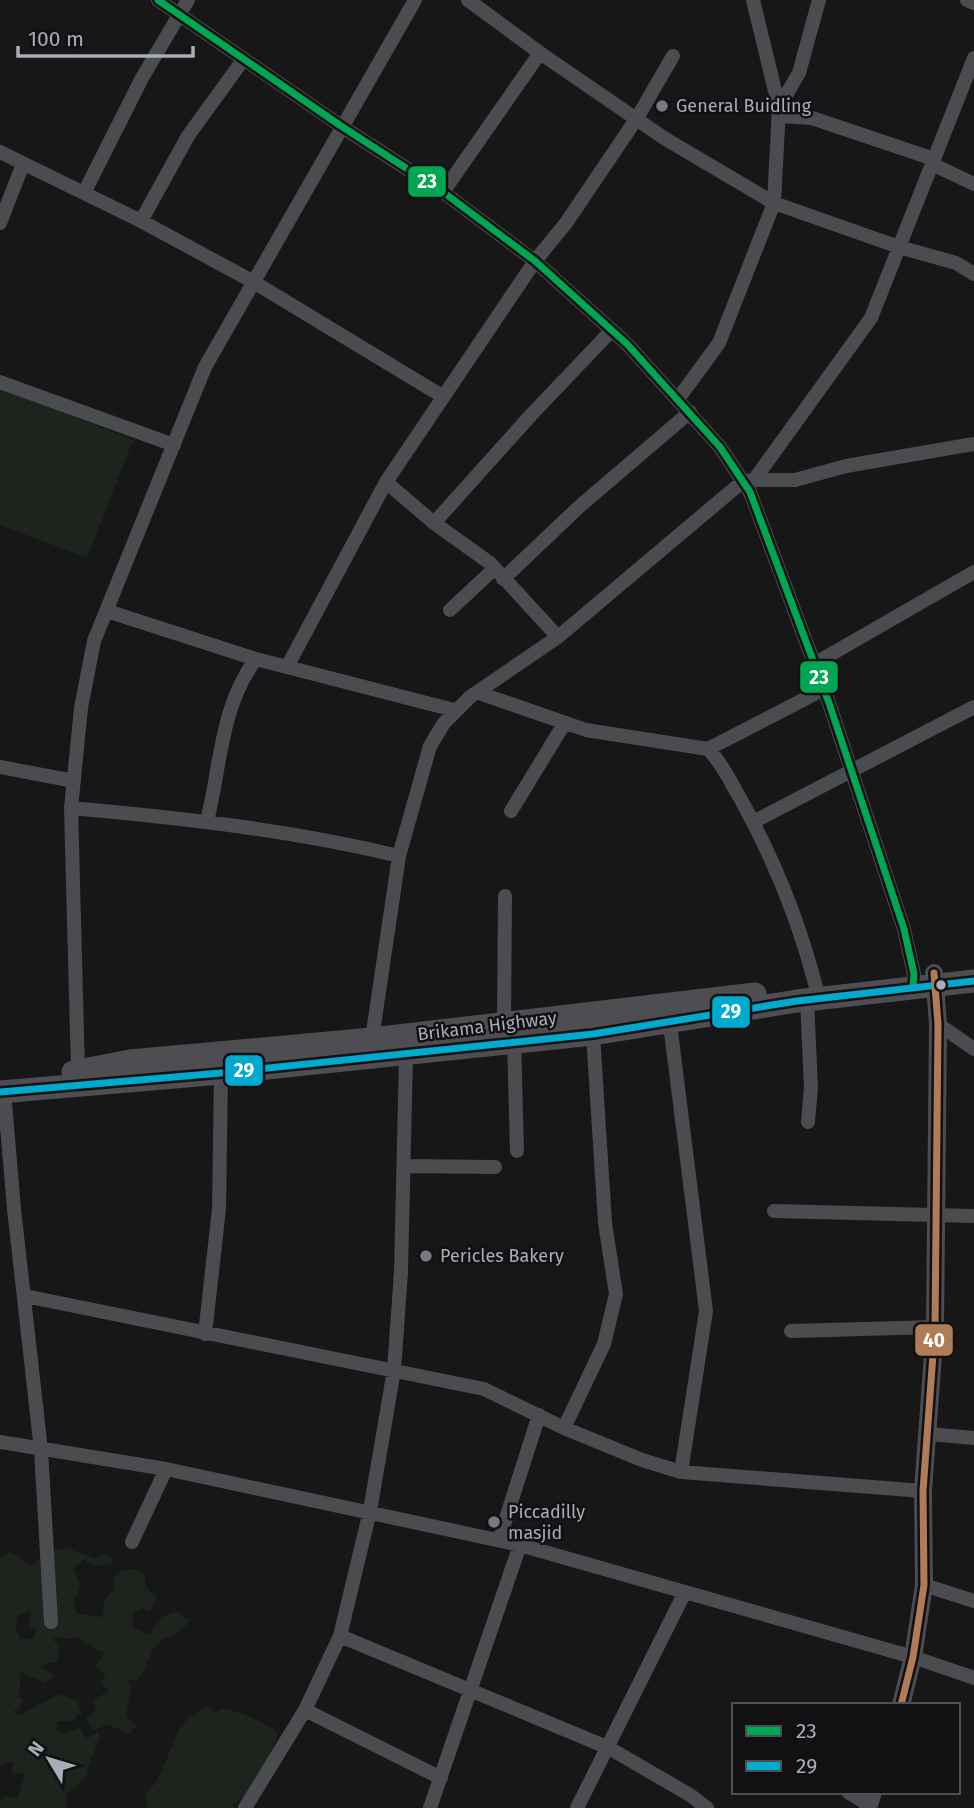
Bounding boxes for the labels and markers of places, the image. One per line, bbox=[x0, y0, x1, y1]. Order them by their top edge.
place label: General Buidling bbox=[676, 95, 812, 117]
marker: General Buidling bbox=[654, 98, 670, 114]
unlabelled marker bbox=[934, 978, 948, 992]
place label: Pericles Bakery bbox=[440, 1245, 564, 1267]
marker: Pericles Bakery bbox=[418, 1248, 434, 1264]
place label: Piccadilly masjid bbox=[508, 1501, 585, 1544]
marker: Piccadilly masjid bbox=[486, 1514, 502, 1530]

